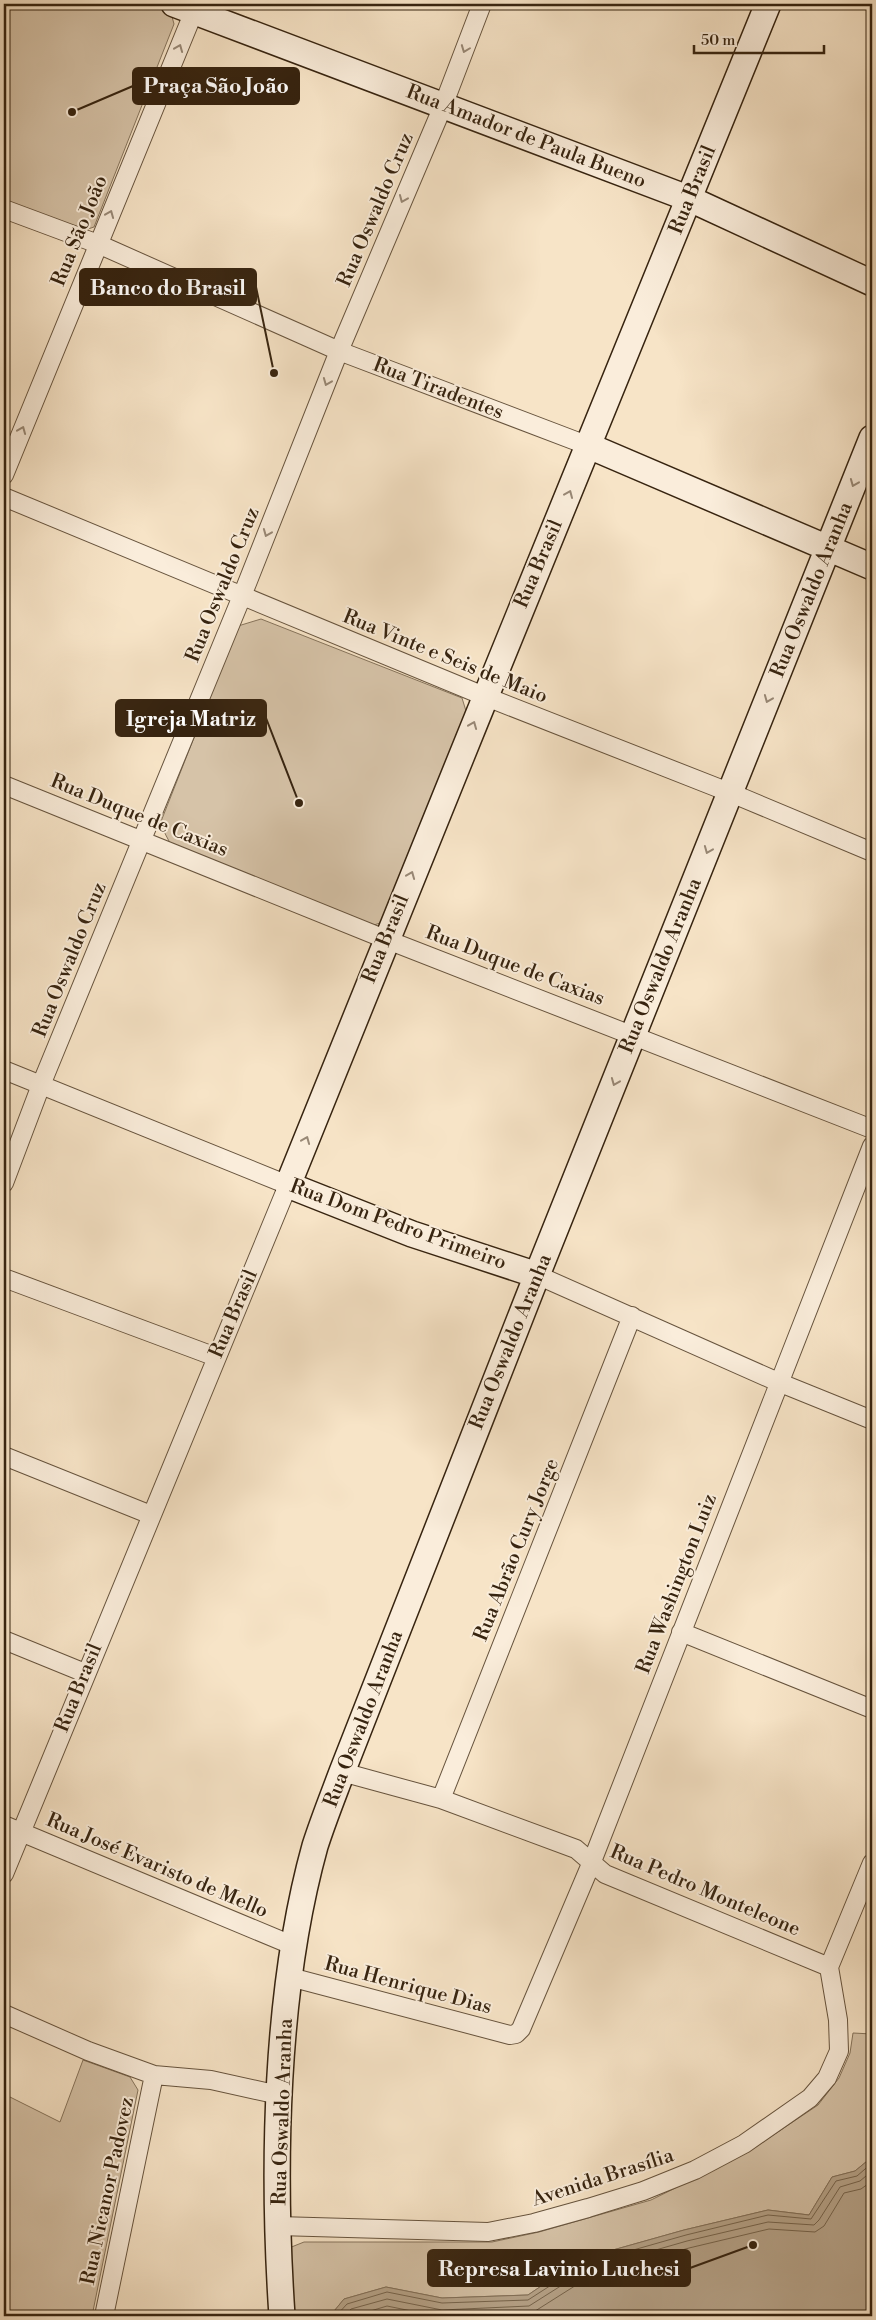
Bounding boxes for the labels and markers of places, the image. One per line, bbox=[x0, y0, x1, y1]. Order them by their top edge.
callout: Praça São João bbox=[133, 68, 299, 104]
callout: Banco do Brasil bbox=[80, 269, 256, 305]
callout: Igreja Matriz bbox=[116, 700, 266, 736]
callout: Represa Lavinio Luchesi bbox=[428, 2250, 690, 2286]

